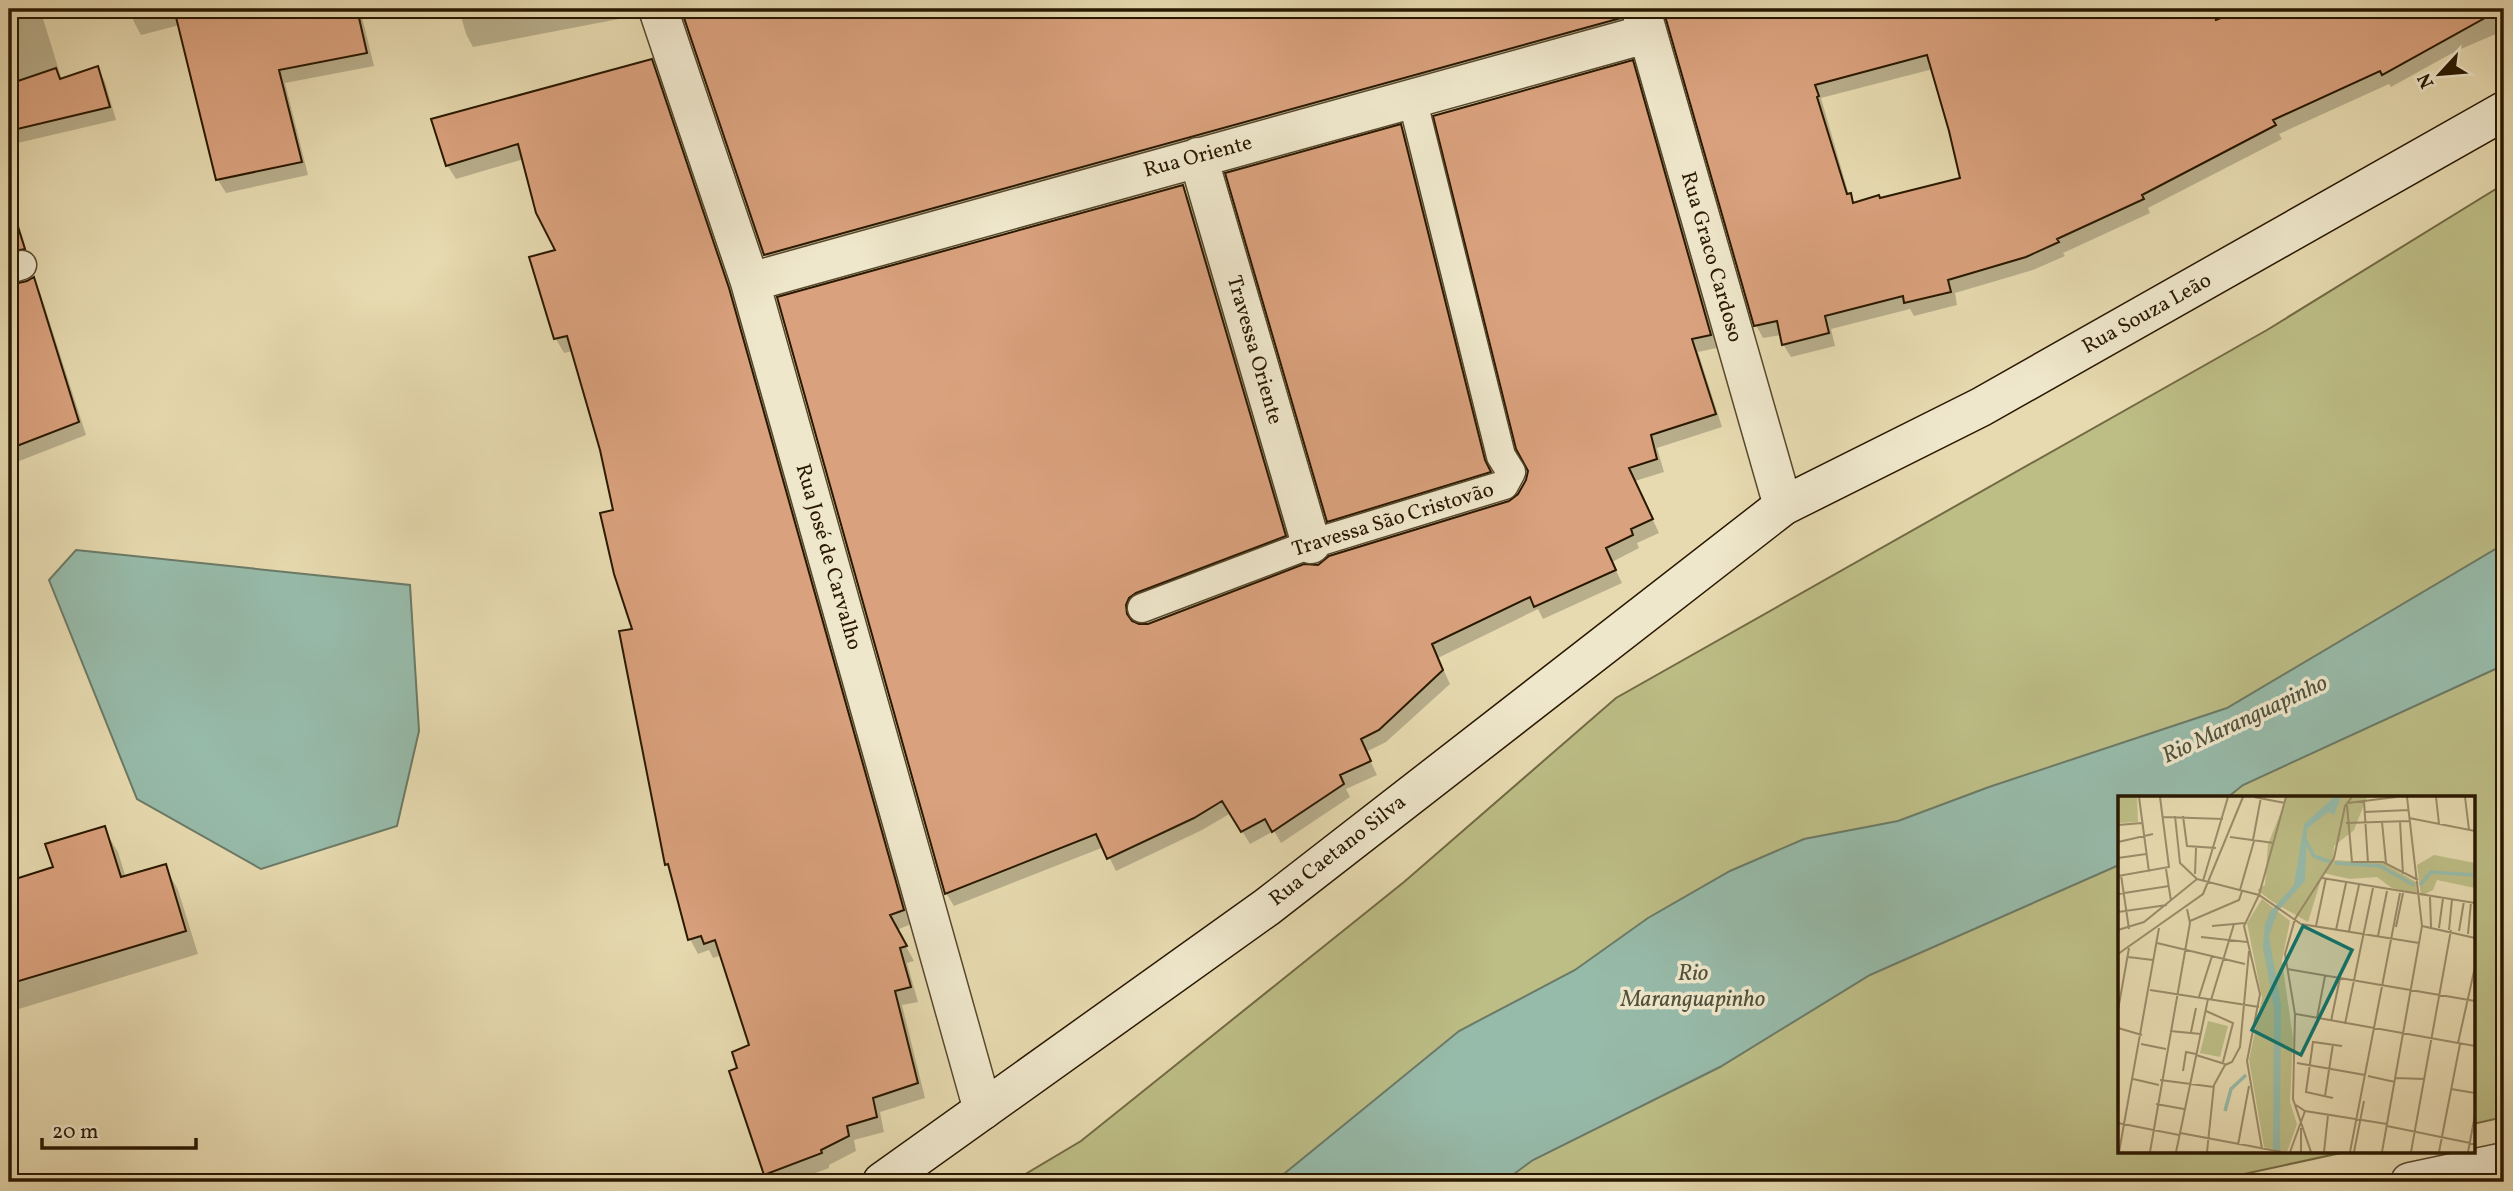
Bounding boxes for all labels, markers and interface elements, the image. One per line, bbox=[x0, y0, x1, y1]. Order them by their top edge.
north arrow bbox=[2404, 38, 2474, 108]
text: N bbox=[2412, 68, 2441, 92]
street label: Rua Oriente bbox=[1141, 129, 1255, 185]
street label: Rua Graco Cardoso bbox=[1673, 168, 1749, 346]
street label: Rua Souza Leão bbox=[2077, 266, 2217, 362]
street label: Travessa Oriente bbox=[1219, 272, 1289, 428]
street label: Rua José de Carvalho bbox=[788, 460, 868, 654]
street label: Travessa São Cristovão bbox=[1289, 475, 1497, 565]
water label: Rio Maranguapinho bbox=[2157, 667, 2333, 772]
street label: Rua Caetano Silva bbox=[1263, 788, 1413, 914]
inset map bbox=[2118, 796, 2474, 1152]
water label: Rio Maranguapinho bbox=[1620, 958, 1766, 1016]
scale bar bbox=[42, 1107, 196, 1151]
text: 20 m bbox=[52, 1118, 98, 1147]

